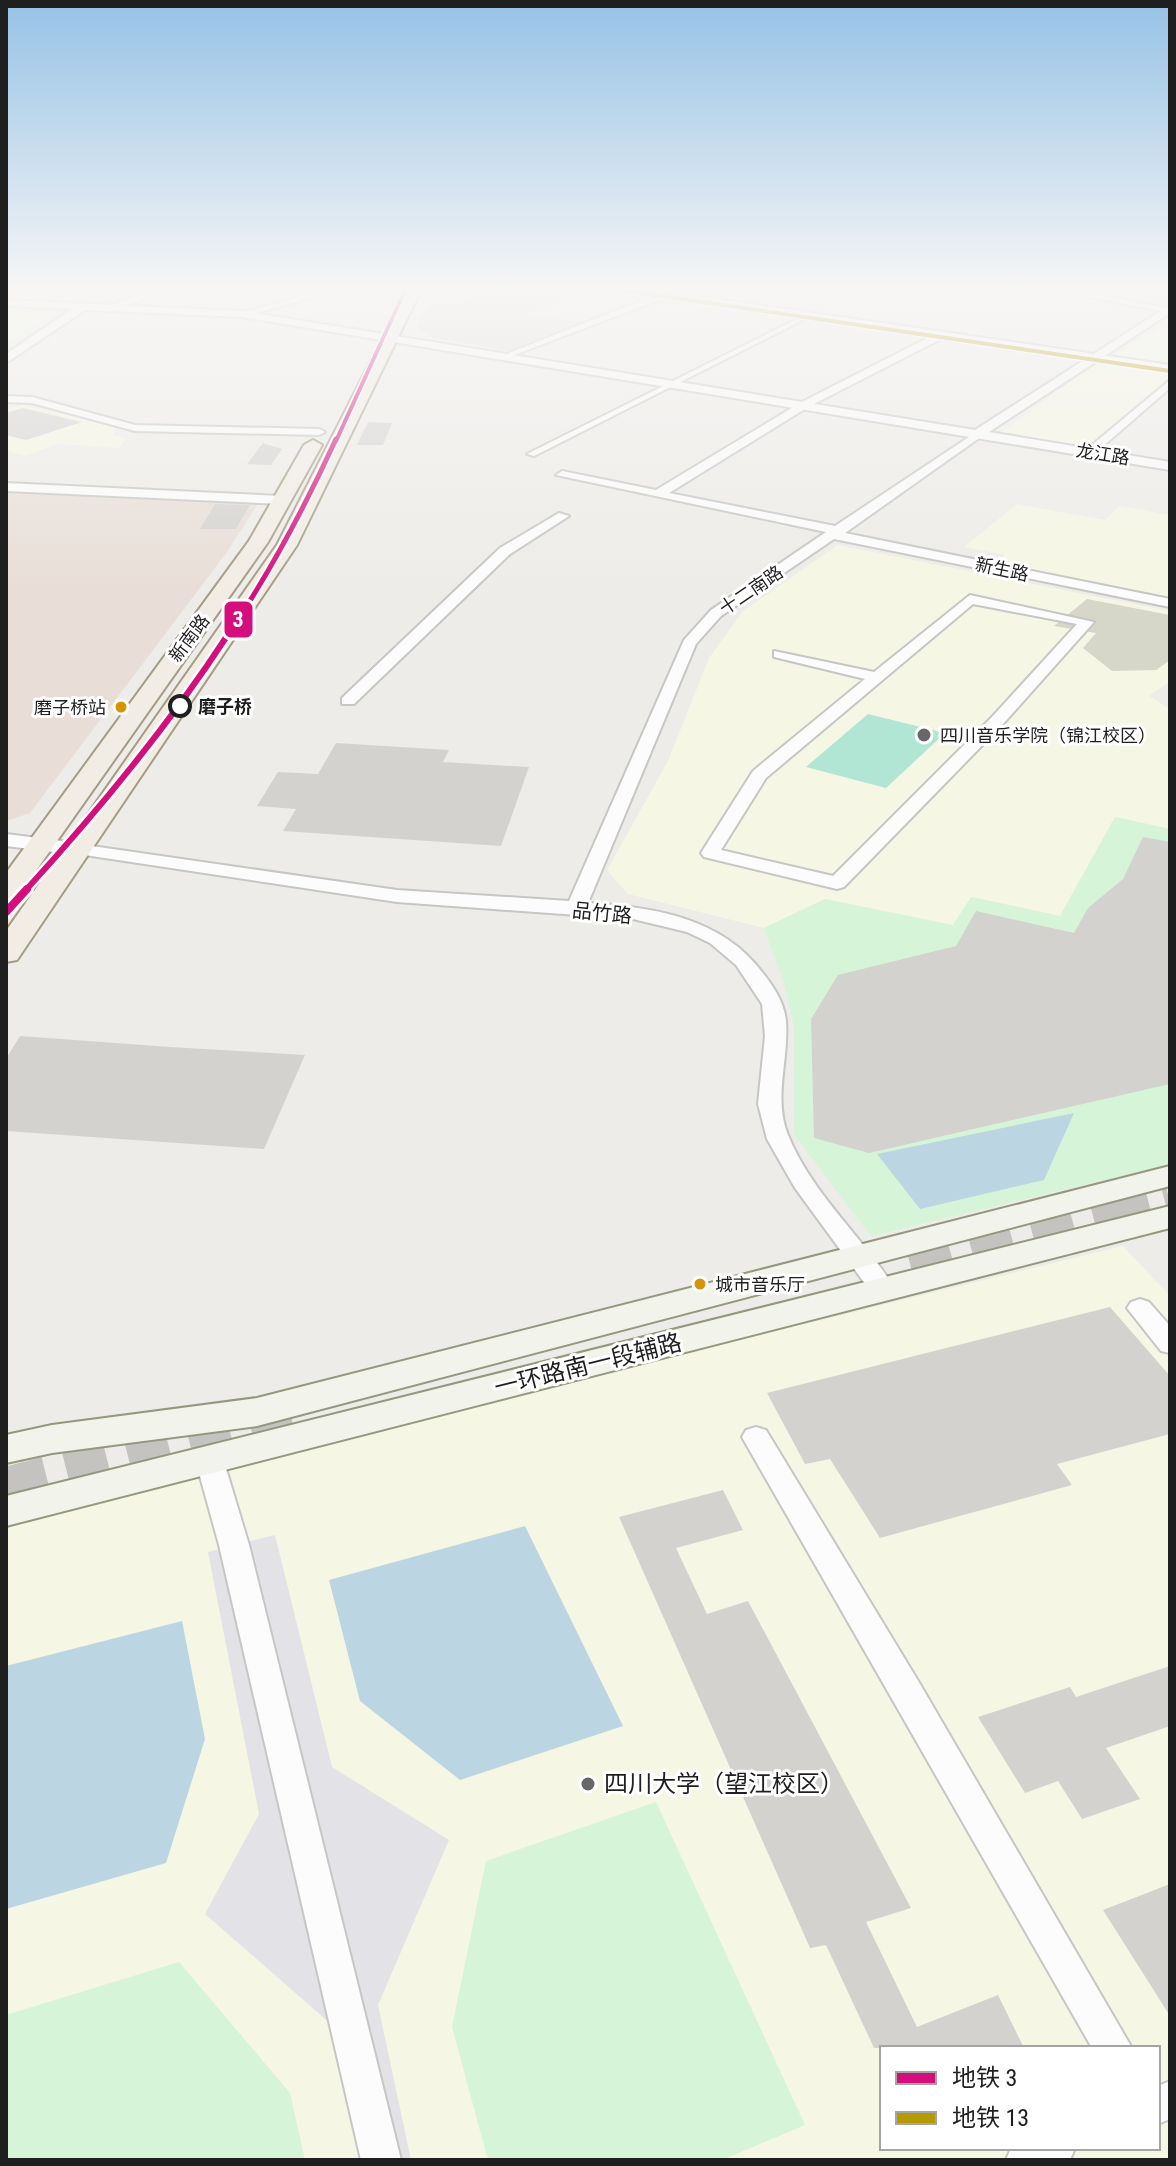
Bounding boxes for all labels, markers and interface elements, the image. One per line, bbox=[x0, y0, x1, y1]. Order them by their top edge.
street label: 龙江路 bbox=[1075, 439, 1131, 469]
street label: 新生路 bbox=[973, 553, 1031, 585]
street label: 十二南路 bbox=[715, 561, 787, 619]
line badge: 3 bbox=[223, 600, 254, 639]
text: 3 bbox=[232, 607, 244, 632]
street label: 新南路 bbox=[164, 610, 214, 666]
marker: 磨子桥 bbox=[169, 695, 191, 717]
place label: 磨子桥 bbox=[198, 696, 252, 717]
place label: 磨子桥站 bbox=[34, 697, 106, 718]
marker: 磨子桥站 bbox=[113, 699, 129, 715]
place label: 四川音乐学院（锦江校区） bbox=[940, 725, 1156, 746]
marker: 四川音乐学院（锦江校区） bbox=[915, 726, 933, 744]
street label: 品竹路 bbox=[571, 898, 633, 928]
place label: 城市音乐厅 bbox=[715, 1274, 805, 1295]
marker: 城市音乐厅 bbox=[692, 1276, 708, 1292]
street label: 一环路南一段辅路 bbox=[491, 1328, 685, 1402]
place label: 四川大学（望江校区） bbox=[604, 1770, 844, 1798]
marker: 四川大学（望江校区） bbox=[579, 1775, 597, 1793]
legend bbox=[880, 2046, 1160, 2150]
text: 地铁 3 bbox=[952, 2064, 1017, 2092]
text: 地铁 13 bbox=[952, 2104, 1029, 2132]

